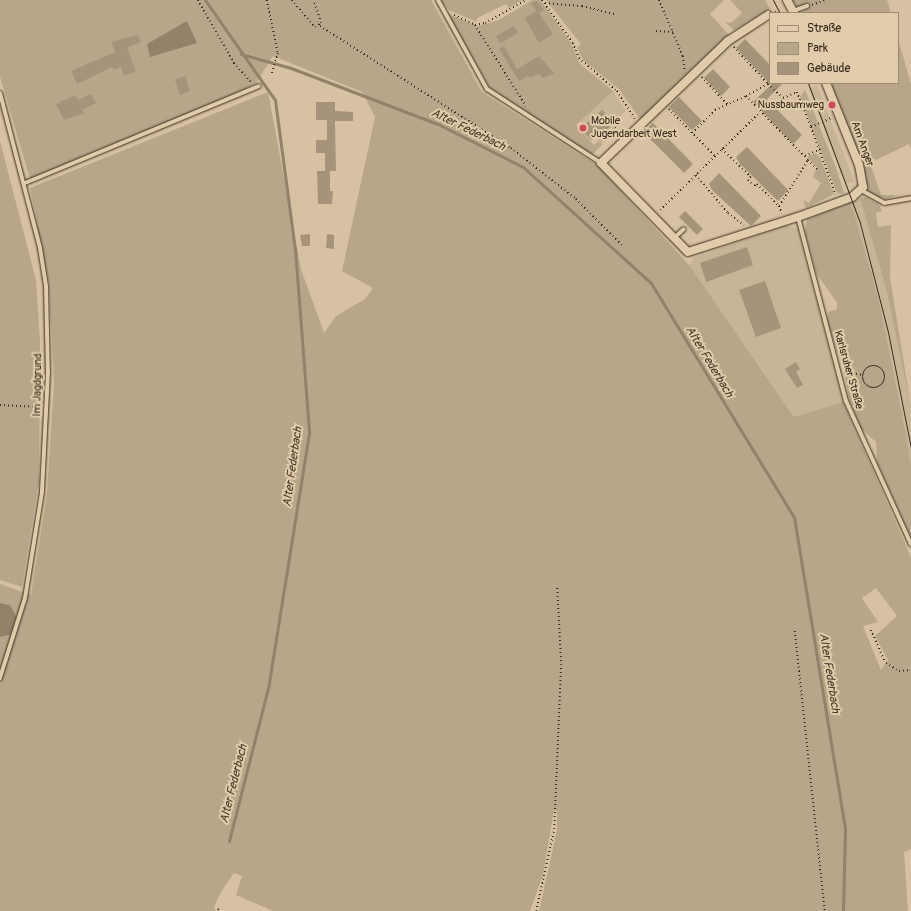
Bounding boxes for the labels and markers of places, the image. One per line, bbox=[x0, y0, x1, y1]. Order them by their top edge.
place label: Nussbaumweg bbox=[758, 98, 824, 112]
marker: Nussbaumweg bbox=[827, 100, 837, 110]
place label: Mobile Jugendarbeit West bbox=[591, 115, 677, 141]
marker: Mobile Jugendarbeit West bbox=[578, 123, 588, 133]

